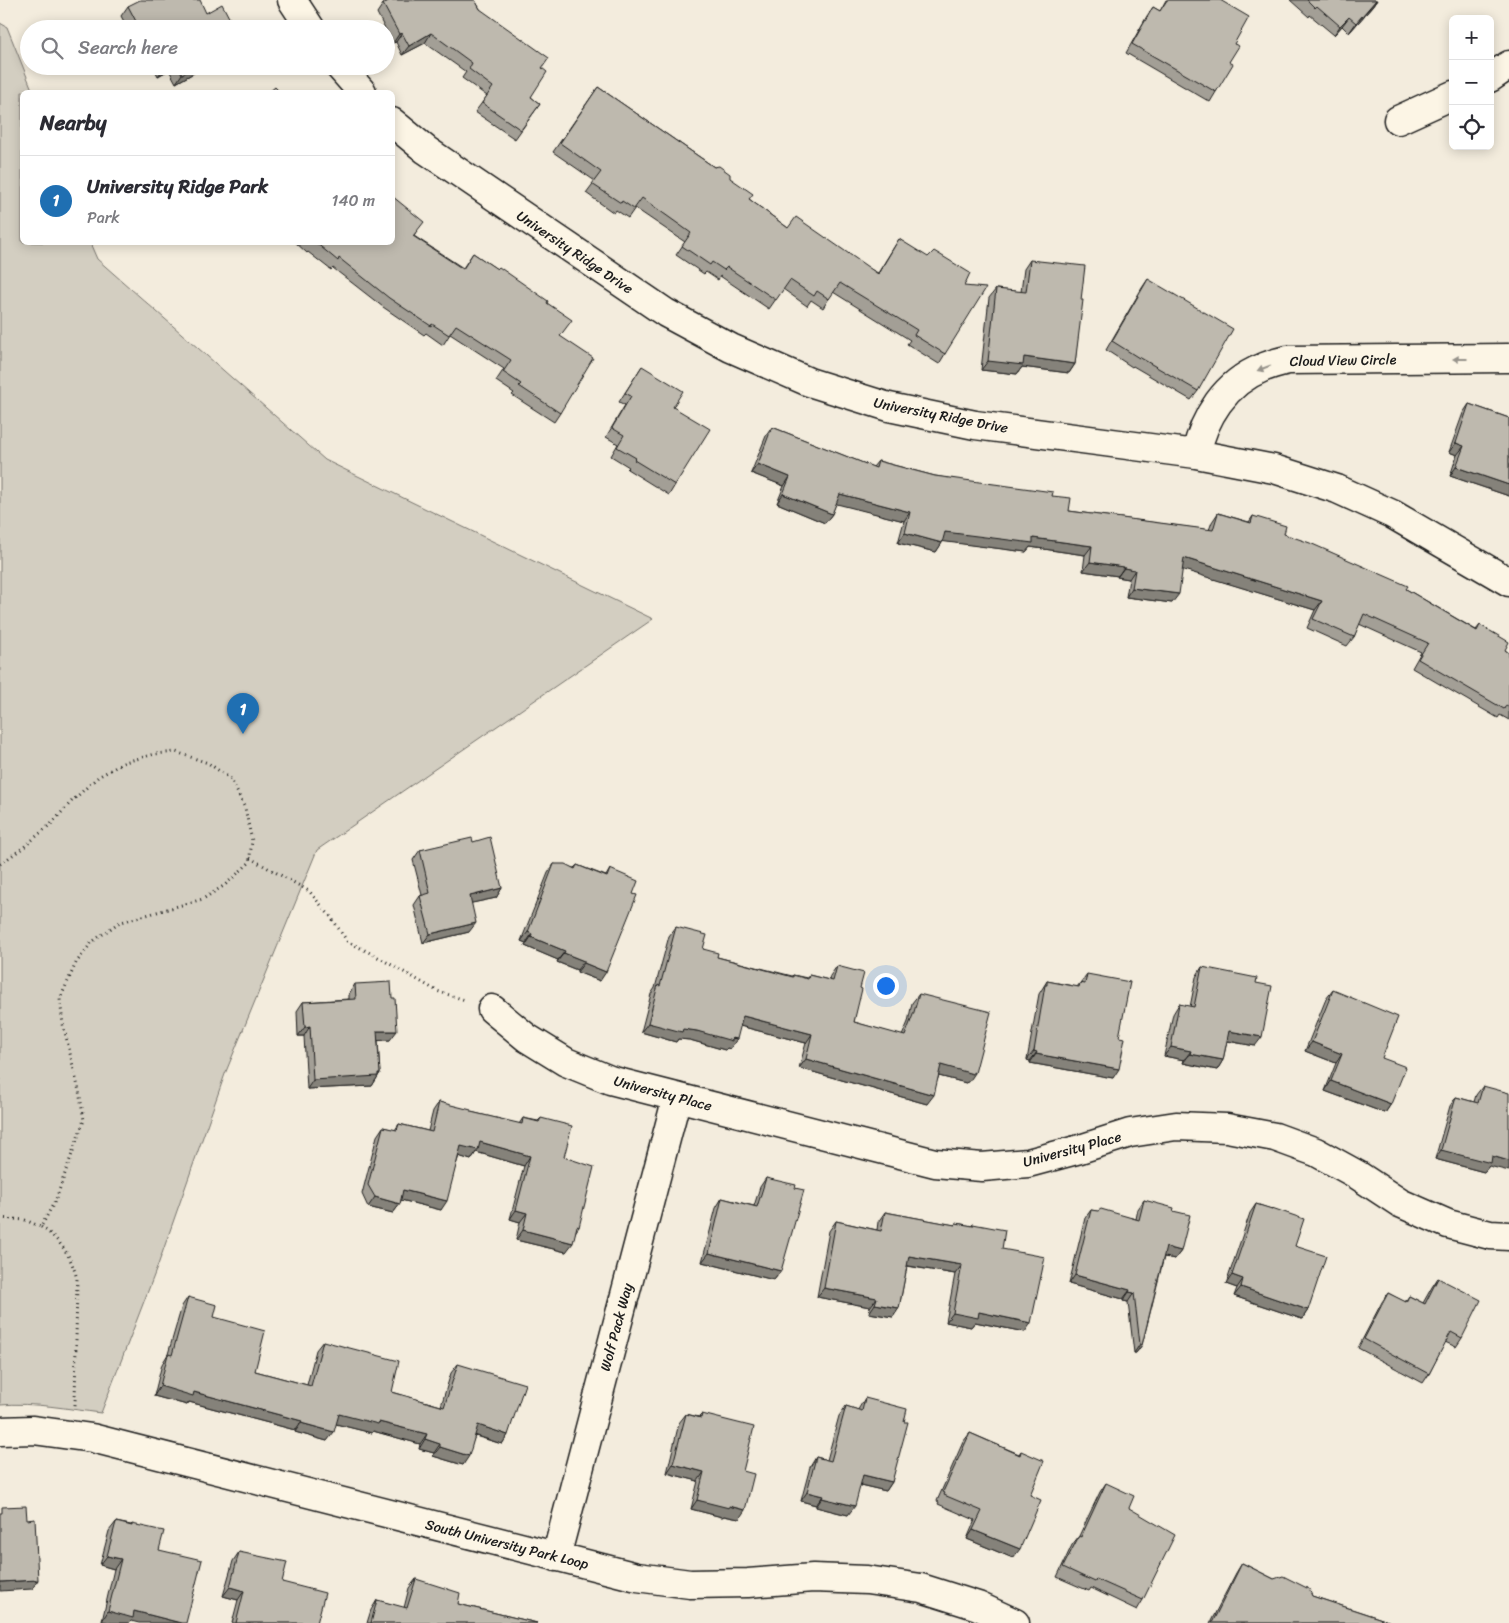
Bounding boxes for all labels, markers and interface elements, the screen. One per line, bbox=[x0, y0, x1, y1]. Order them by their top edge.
map controls bbox=[1449, 15, 1494, 150]
button: + bbox=[1449, 15, 1494, 60]
search box bbox=[20, 20, 395, 75]
text: Search here bbox=[78, 31, 178, 64]
icon: search bbox=[38, 34, 66, 62]
button: − bbox=[1449, 60, 1494, 105]
text: Nearby bbox=[40, 104, 106, 142]
button: locate bbox=[1449, 105, 1494, 150]
text: University Ridge Park bbox=[87, 170, 268, 203]
text: 1 bbox=[53, 186, 59, 215]
text: 140 m bbox=[332, 186, 375, 215]
text: Park bbox=[87, 203, 120, 232]
street label: University Ridge Drive bbox=[511, 204, 638, 301]
street label: Cloud View Circle bbox=[1289, 347, 1397, 374]
one-way arrow bbox=[1452, 355, 1468, 363]
one-way arrow bbox=[1257, 364, 1271, 372]
street label: University Ridge Drive bbox=[871, 390, 1010, 441]
pin: 1 bbox=[227, 693, 259, 734]
your location bbox=[873, 973, 899, 999]
street label: University Place bbox=[611, 1068, 715, 1119]
street label: University Place bbox=[1020, 1124, 1124, 1175]
street label: Wolf Pack Way bbox=[593, 1280, 640, 1374]
street label: South University Park Loop bbox=[422, 1512, 592, 1577]

